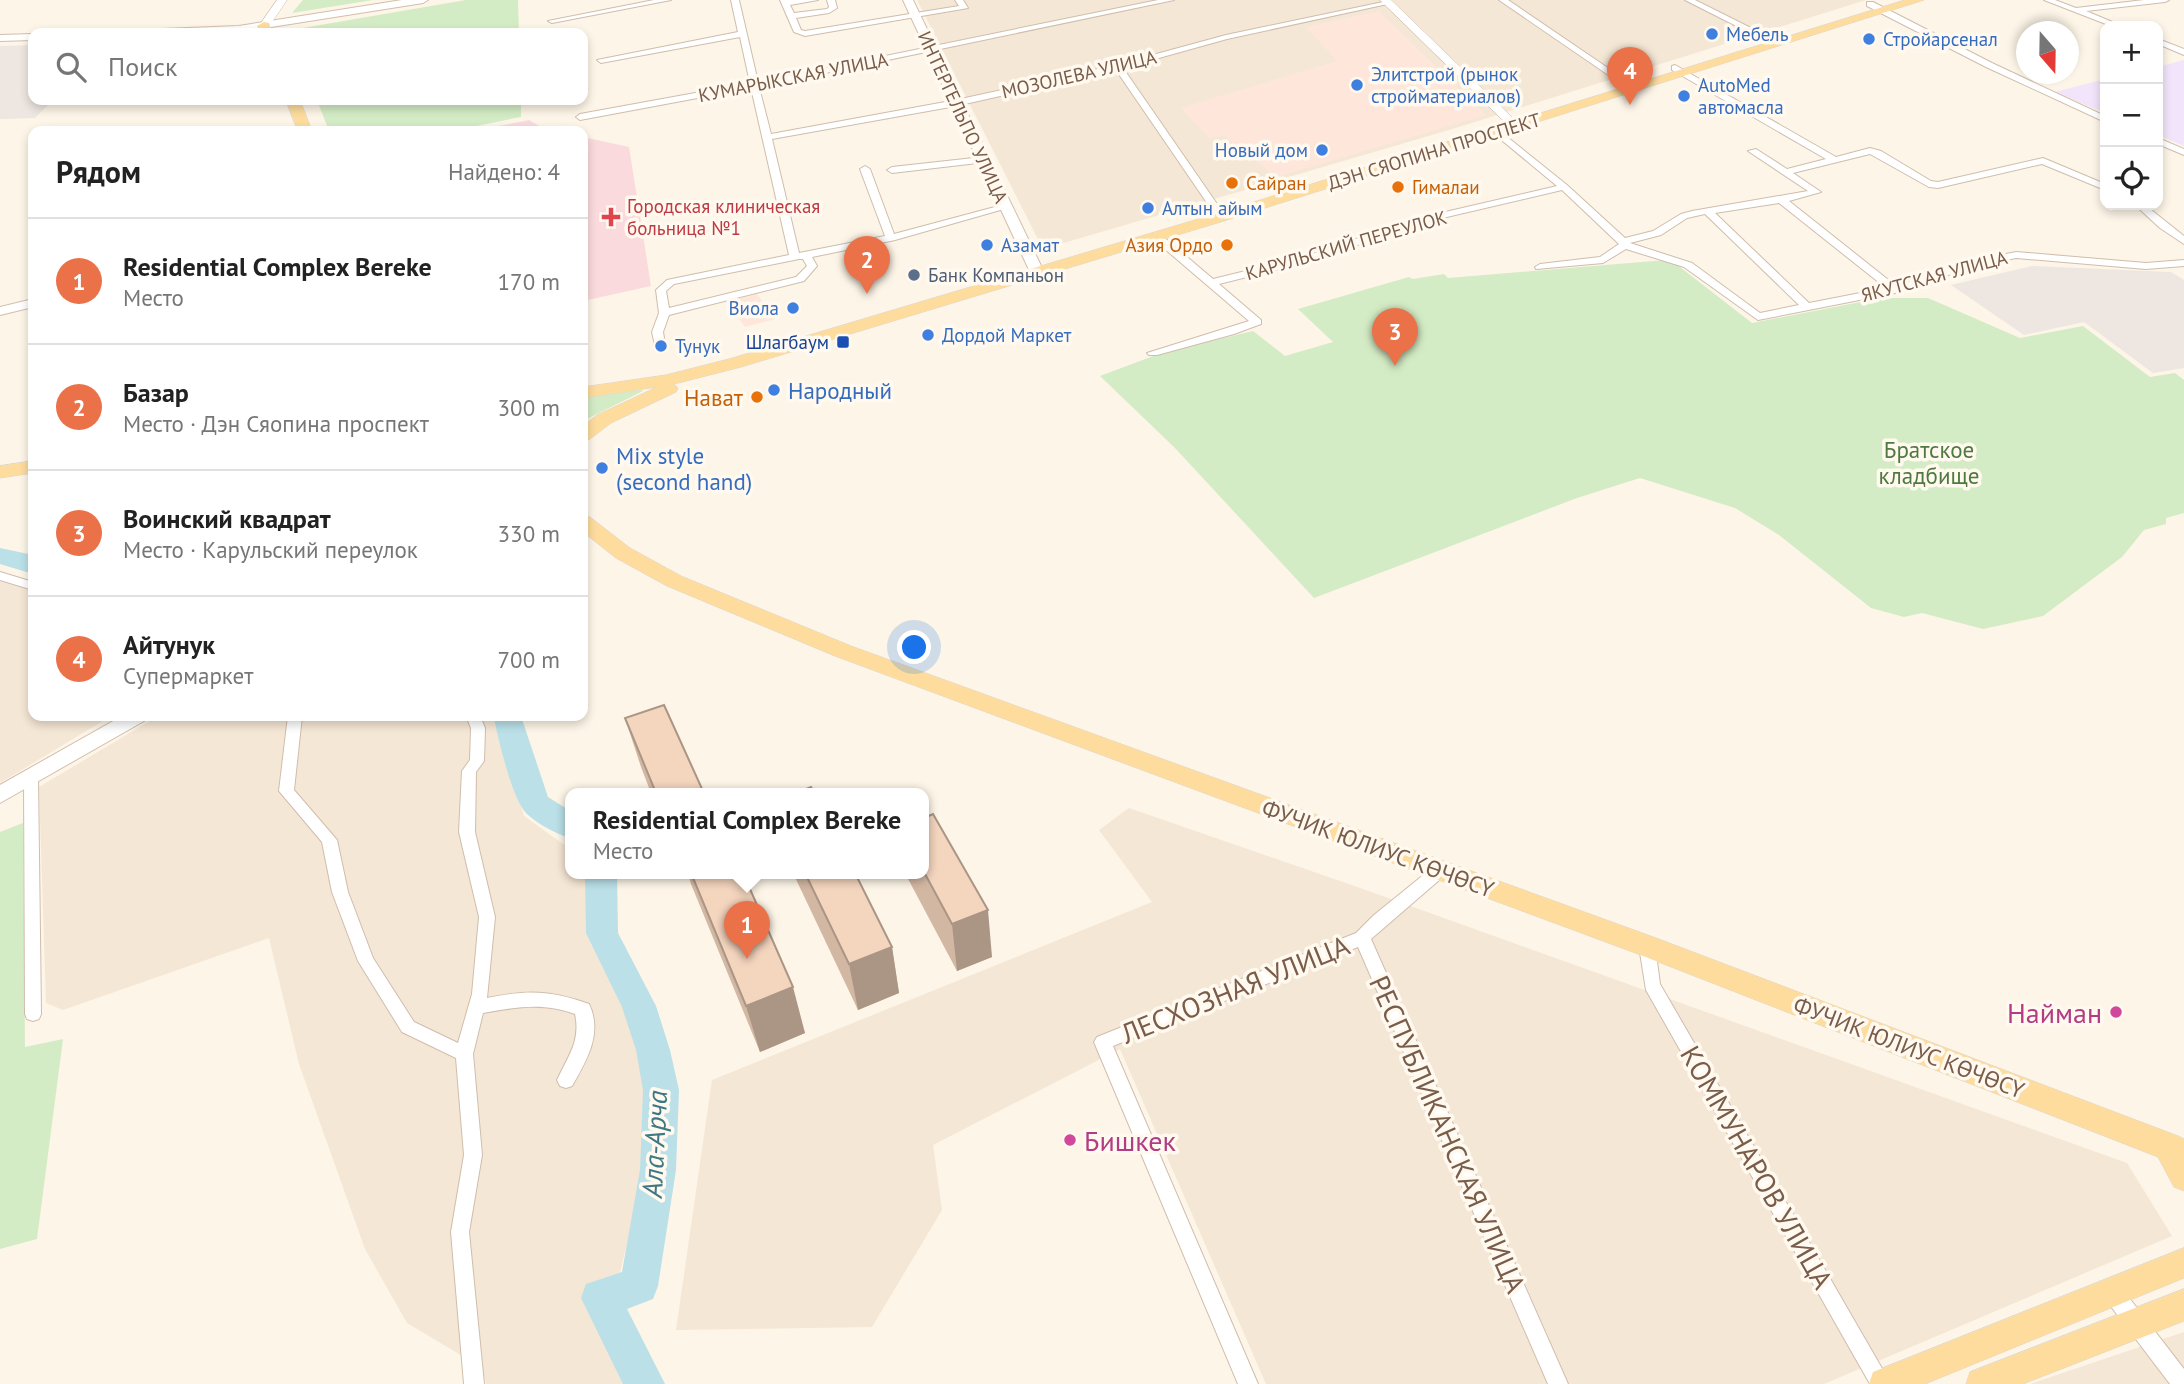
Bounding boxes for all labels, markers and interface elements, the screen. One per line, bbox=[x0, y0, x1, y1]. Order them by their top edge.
north arrow bbox=[2016, 21, 2079, 84]
map controls bbox=[2100, 21, 2163, 210]
button: + bbox=[2100, 21, 2163, 84]
place label: Мебель bbox=[1726, 22, 1789, 46]
marker: Мебель bbox=[1704, 26, 1720, 42]
street label: ИНТЕРГЕЛЬПО УЛИЦА bbox=[913, 27, 1013, 207]
place label: Стройарсенал bbox=[1883, 27, 1998, 51]
search box bbox=[28, 28, 588, 105]
marker: Стройарсенал bbox=[1861, 31, 1877, 47]
street label: МОЗОЛЕВА УЛИЦА bbox=[999, 45, 1159, 103]
street label: КУМАРЫКСКАЯ УЛИЦА bbox=[696, 47, 890, 107]
pin: 4 bbox=[1607, 47, 1653, 105]
icon: search bbox=[52, 48, 90, 86]
text: Поиск bbox=[108, 50, 177, 83]
place label: Элитстрой (рынок стройматериалов) bbox=[1371, 62, 1521, 108]
place label: AutoMed автомасла bbox=[1698, 73, 1784, 119]
marker: Элитстрой (рынок стройматериалов) bbox=[1349, 77, 1365, 93]
button: − bbox=[2100, 84, 2163, 147]
marker: AutoMed автомасла bbox=[1676, 88, 1692, 104]
street label: ДЭН СЯОПИНА ПРОСПЕКТ bbox=[1325, 107, 1544, 195]
place label: Новый дом bbox=[1215, 138, 1308, 162]
marker: Новый дом bbox=[1314, 142, 1330, 158]
button: locate bbox=[2100, 147, 2163, 210]
text: Рядом bbox=[56, 152, 141, 191]
text: Найдено: 4 bbox=[448, 157, 560, 186]
place label: Сайран bbox=[1246, 171, 1307, 195]
marker: Сайран bbox=[1224, 175, 1240, 191]
place label: Гималаи bbox=[1412, 175, 1480, 199]
marker: Гималаи bbox=[1390, 179, 1406, 195]
place label: Городская клиническая больница №1 bbox=[627, 194, 820, 240]
place label: Алтын айым bbox=[1162, 196, 1263, 220]
marker: Алтын айым bbox=[1140, 200, 1156, 216]
street label: КАРУЛЬСКИЙ ПЕРЕУЛОК bbox=[1243, 205, 1449, 285]
marker: Городская клиническая больница №1 bbox=[601, 207, 621, 227]
place label: Азамат bbox=[1001, 233, 1060, 257]
place label: Азия Ордо bbox=[1125, 233, 1213, 257]
pin: 2 bbox=[844, 236, 890, 294]
marker: Азамат bbox=[979, 237, 995, 253]
marker: Азия Ордо bbox=[1219, 237, 1235, 253]
street label: ЯКУТСКАЯ УЛИЦА bbox=[1858, 245, 2010, 307]
text: Residential Complex Bereke bbox=[123, 250, 432, 283]
place label: Банк Компаньон bbox=[928, 263, 1064, 287]
text: 1 bbox=[72, 267, 86, 296]
text: 170 m bbox=[498, 267, 560, 296]
marker: Банк Компаньон bbox=[906, 267, 922, 283]
text: Место bbox=[123, 283, 184, 312]
place label: Виола bbox=[728, 296, 779, 320]
marker: Виола bbox=[785, 300, 801, 316]
pin: 3 bbox=[1372, 308, 1418, 366]
place label: Дордой Маркет bbox=[942, 323, 1072, 347]
marker: Дордой Маркет bbox=[920, 327, 936, 343]
place label: Шлагбаум bbox=[746, 330, 829, 354]
place label: Тунук bbox=[675, 334, 720, 358]
marker: Шлагбаум bbox=[835, 334, 851, 350]
marker: Тунук bbox=[653, 338, 669, 354]
text: Базар bbox=[123, 376, 189, 409]
place label: Народный bbox=[788, 376, 892, 405]
marker: Народный bbox=[766, 382, 782, 398]
place label: Нават bbox=[684, 383, 744, 412]
marker: Нават bbox=[749, 389, 765, 405]
text: 2 bbox=[72, 393, 86, 422]
text: 300 m bbox=[498, 393, 560, 422]
text: Место · Дэн Сяопина проспект bbox=[123, 409, 429, 438]
park label: Братское кладбище bbox=[1879, 435, 1980, 490]
place label: Mix style (second hand) bbox=[616, 441, 752, 496]
marker: Mix style (second hand) bbox=[594, 460, 610, 476]
text: Воинский квадрат bbox=[123, 502, 331, 535]
text: 3 bbox=[72, 519, 86, 548]
text: 330 m bbox=[498, 519, 560, 548]
text: Место · Карульский переулок bbox=[123, 535, 418, 564]
text: Айтунук bbox=[123, 628, 215, 661]
your location bbox=[897, 630, 931, 664]
text: 4 bbox=[72, 645, 86, 674]
text: 700 m bbox=[498, 645, 560, 674]
text: Супермаркет bbox=[123, 661, 253, 690]
popup bbox=[565, 788, 929, 879]
street label: ФУЧИК ЮЛИУС КӨЧӨСҮ bbox=[1258, 793, 1498, 904]
text: Residential Complex Bereke bbox=[593, 803, 901, 836]
text: Место bbox=[593, 836, 653, 865]
pin: 1 bbox=[724, 901, 770, 959]
street label: ЛЕСХОЗНАЯ УЛИЦА bbox=[1114, 926, 1355, 1052]
street label: РЕСПУБЛИКАНСКАЯ УЛИЦА bbox=[1361, 970, 1535, 1299]
street label: ФУЧИК ЮЛИУС КӨЧӨСҮ bbox=[1790, 990, 2029, 1104]
place label: Найман bbox=[2007, 994, 2102, 1031]
marker: Найман bbox=[2108, 1004, 2124, 1020]
street label: КОММУНАРОВ УЛИЦА bbox=[1672, 1039, 1842, 1296]
water label: Ала-Арча bbox=[633, 1089, 675, 1200]
place label: Бишкек bbox=[1084, 1122, 1177, 1159]
marker: Бишкек bbox=[1062, 1132, 1078, 1148]

